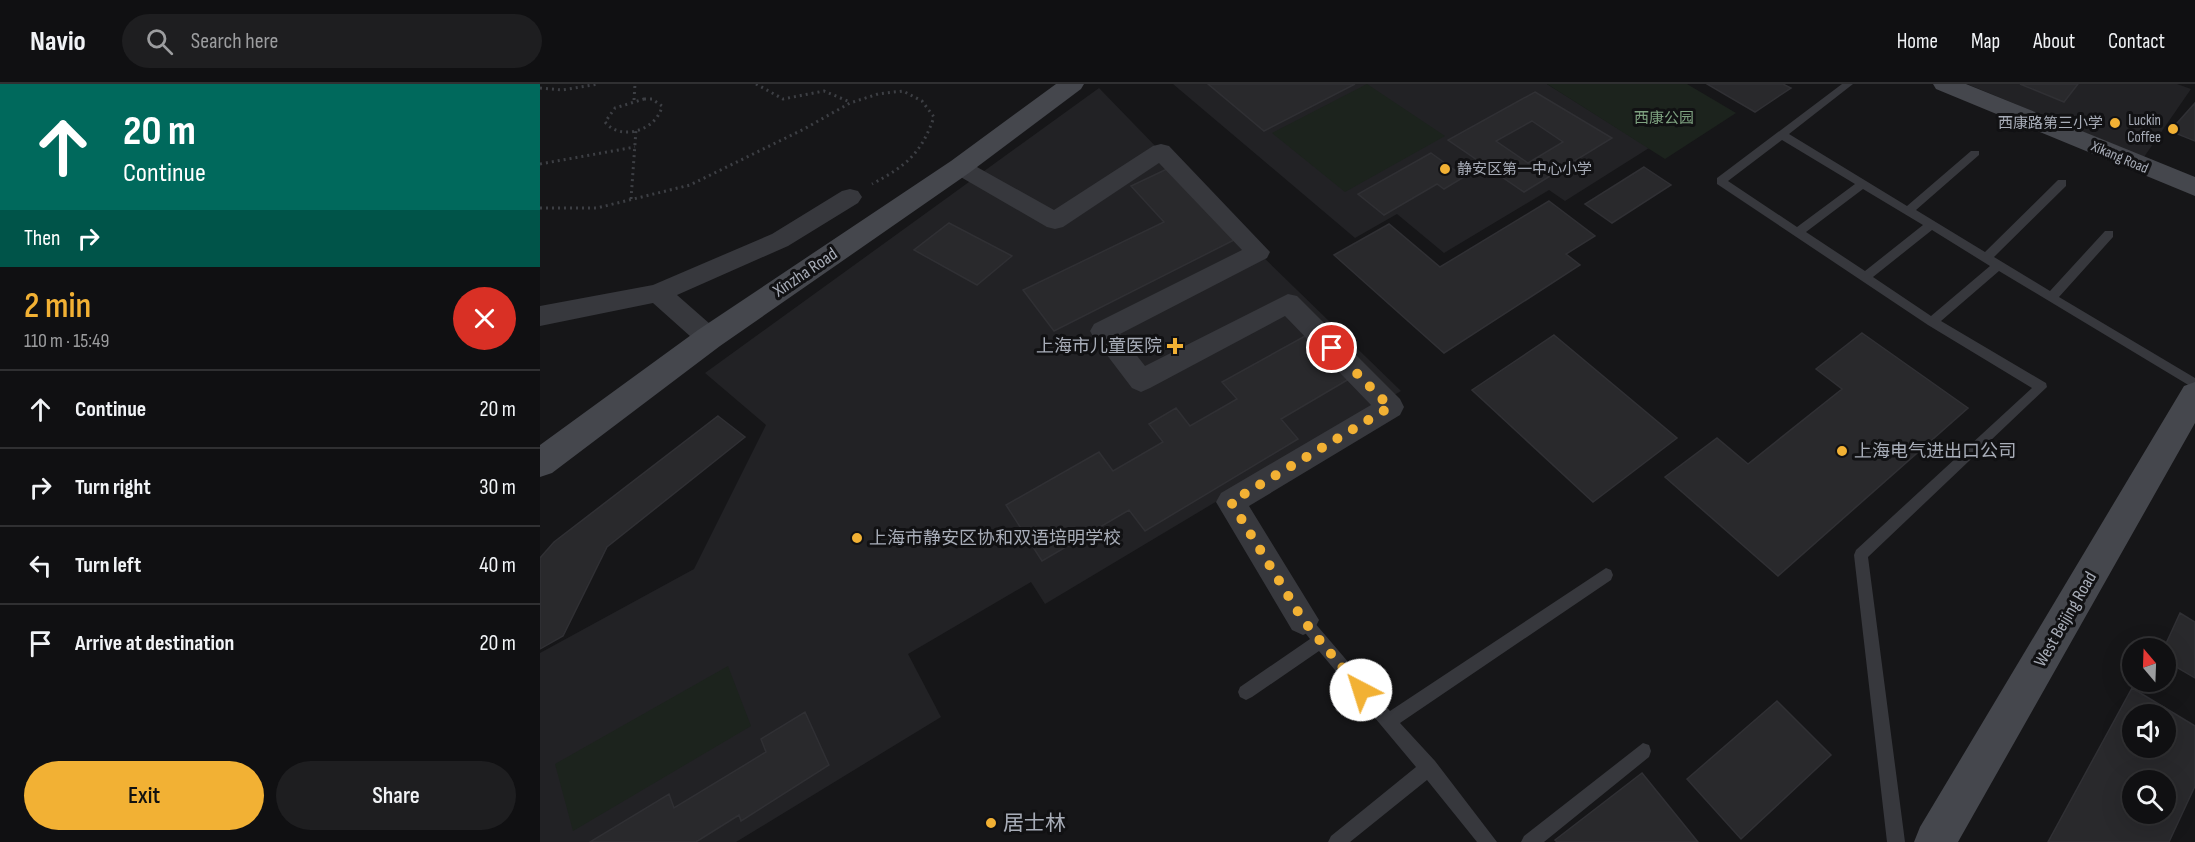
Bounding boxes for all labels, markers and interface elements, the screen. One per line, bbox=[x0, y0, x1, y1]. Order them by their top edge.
search box bbox=[122, 14, 542, 68]
text: Navio bbox=[30, 25, 86, 58]
icon: search bbox=[143, 25, 176, 58]
text: Search here bbox=[191, 28, 278, 55]
text: Home bbox=[1897, 29, 1938, 54]
text: Map bbox=[1971, 29, 2000, 54]
text: About bbox=[2033, 29, 2075, 54]
text: Contact bbox=[2108, 29, 2165, 54]
text: 20 m bbox=[123, 106, 196, 157]
icon: ahead bbox=[24, 108, 102, 186]
park label: 西康公园 bbox=[1634, 109, 1694, 128]
place label: Luckin Coffee bbox=[2127, 111, 2161, 147]
place label: 西康路第三小学 bbox=[1998, 114, 2103, 133]
marker: 西康路第三小学 bbox=[2108, 116, 2122, 130]
marker: Luckin Coffee bbox=[2166, 122, 2180, 136]
street label: Xikang Road bbox=[2087, 137, 2151, 178]
text: Continue bbox=[123, 157, 206, 189]
place label: 静安区第一中心小学 bbox=[1457, 160, 1592, 179]
marker: 静安区第一中心小学 bbox=[1438, 162, 1452, 176]
icon: right bbox=[72, 222, 105, 255]
text: Then bbox=[24, 225, 60, 252]
street label: Xinzha Road bbox=[768, 243, 841, 302]
text: 2 min bbox=[24, 285, 91, 328]
button: close bbox=[453, 287, 516, 350]
pin bbox=[1306, 322, 1357, 373]
text: 110 m · 15:49 bbox=[24, 329, 109, 353]
icon: arrive bbox=[1315, 331, 1348, 364]
place label: 上海市儿童医院 bbox=[1036, 336, 1162, 357]
marker: 上海市儿童医院 bbox=[1166, 337, 1184, 355]
icon: ahead bbox=[24, 393, 57, 426]
text: Continue bbox=[75, 396, 146, 423]
text: 20 m bbox=[480, 396, 516, 423]
place label: 上海电气进出口公司 bbox=[1854, 441, 2016, 462]
marker: 上海电气进出口公司 bbox=[1835, 444, 1849, 458]
icon: right bbox=[24, 471, 57, 504]
text: Turn right bbox=[75, 474, 151, 501]
text: 30 m bbox=[479, 474, 516, 501]
place label: 上海市静安区协和双语培明学校 bbox=[869, 528, 1121, 549]
marker: 上海市静安区协和双语培明学校 bbox=[850, 531, 864, 545]
icon: left bbox=[24, 549, 57, 582]
text: Turn left bbox=[75, 552, 141, 579]
text: 40 m bbox=[479, 552, 516, 579]
street label: West Beijing Road bbox=[2030, 568, 2101, 671]
icon: arrive bbox=[24, 627, 57, 660]
text: Arrive at destination bbox=[75, 630, 234, 657]
text: 20 m bbox=[480, 630, 516, 657]
north arrow bbox=[2122, 638, 2176, 692]
map controls bbox=[2122, 638, 2176, 824]
position arrow bbox=[1329, 658, 1393, 722]
button: sound bbox=[2122, 704, 2176, 758]
button: Exit bbox=[24, 761, 264, 830]
button: Share bbox=[276, 761, 516, 830]
button: search bbox=[2122, 770, 2176, 824]
place label: 居士林 bbox=[1003, 811, 1066, 836]
marker: 居士林 bbox=[984, 816, 998, 830]

